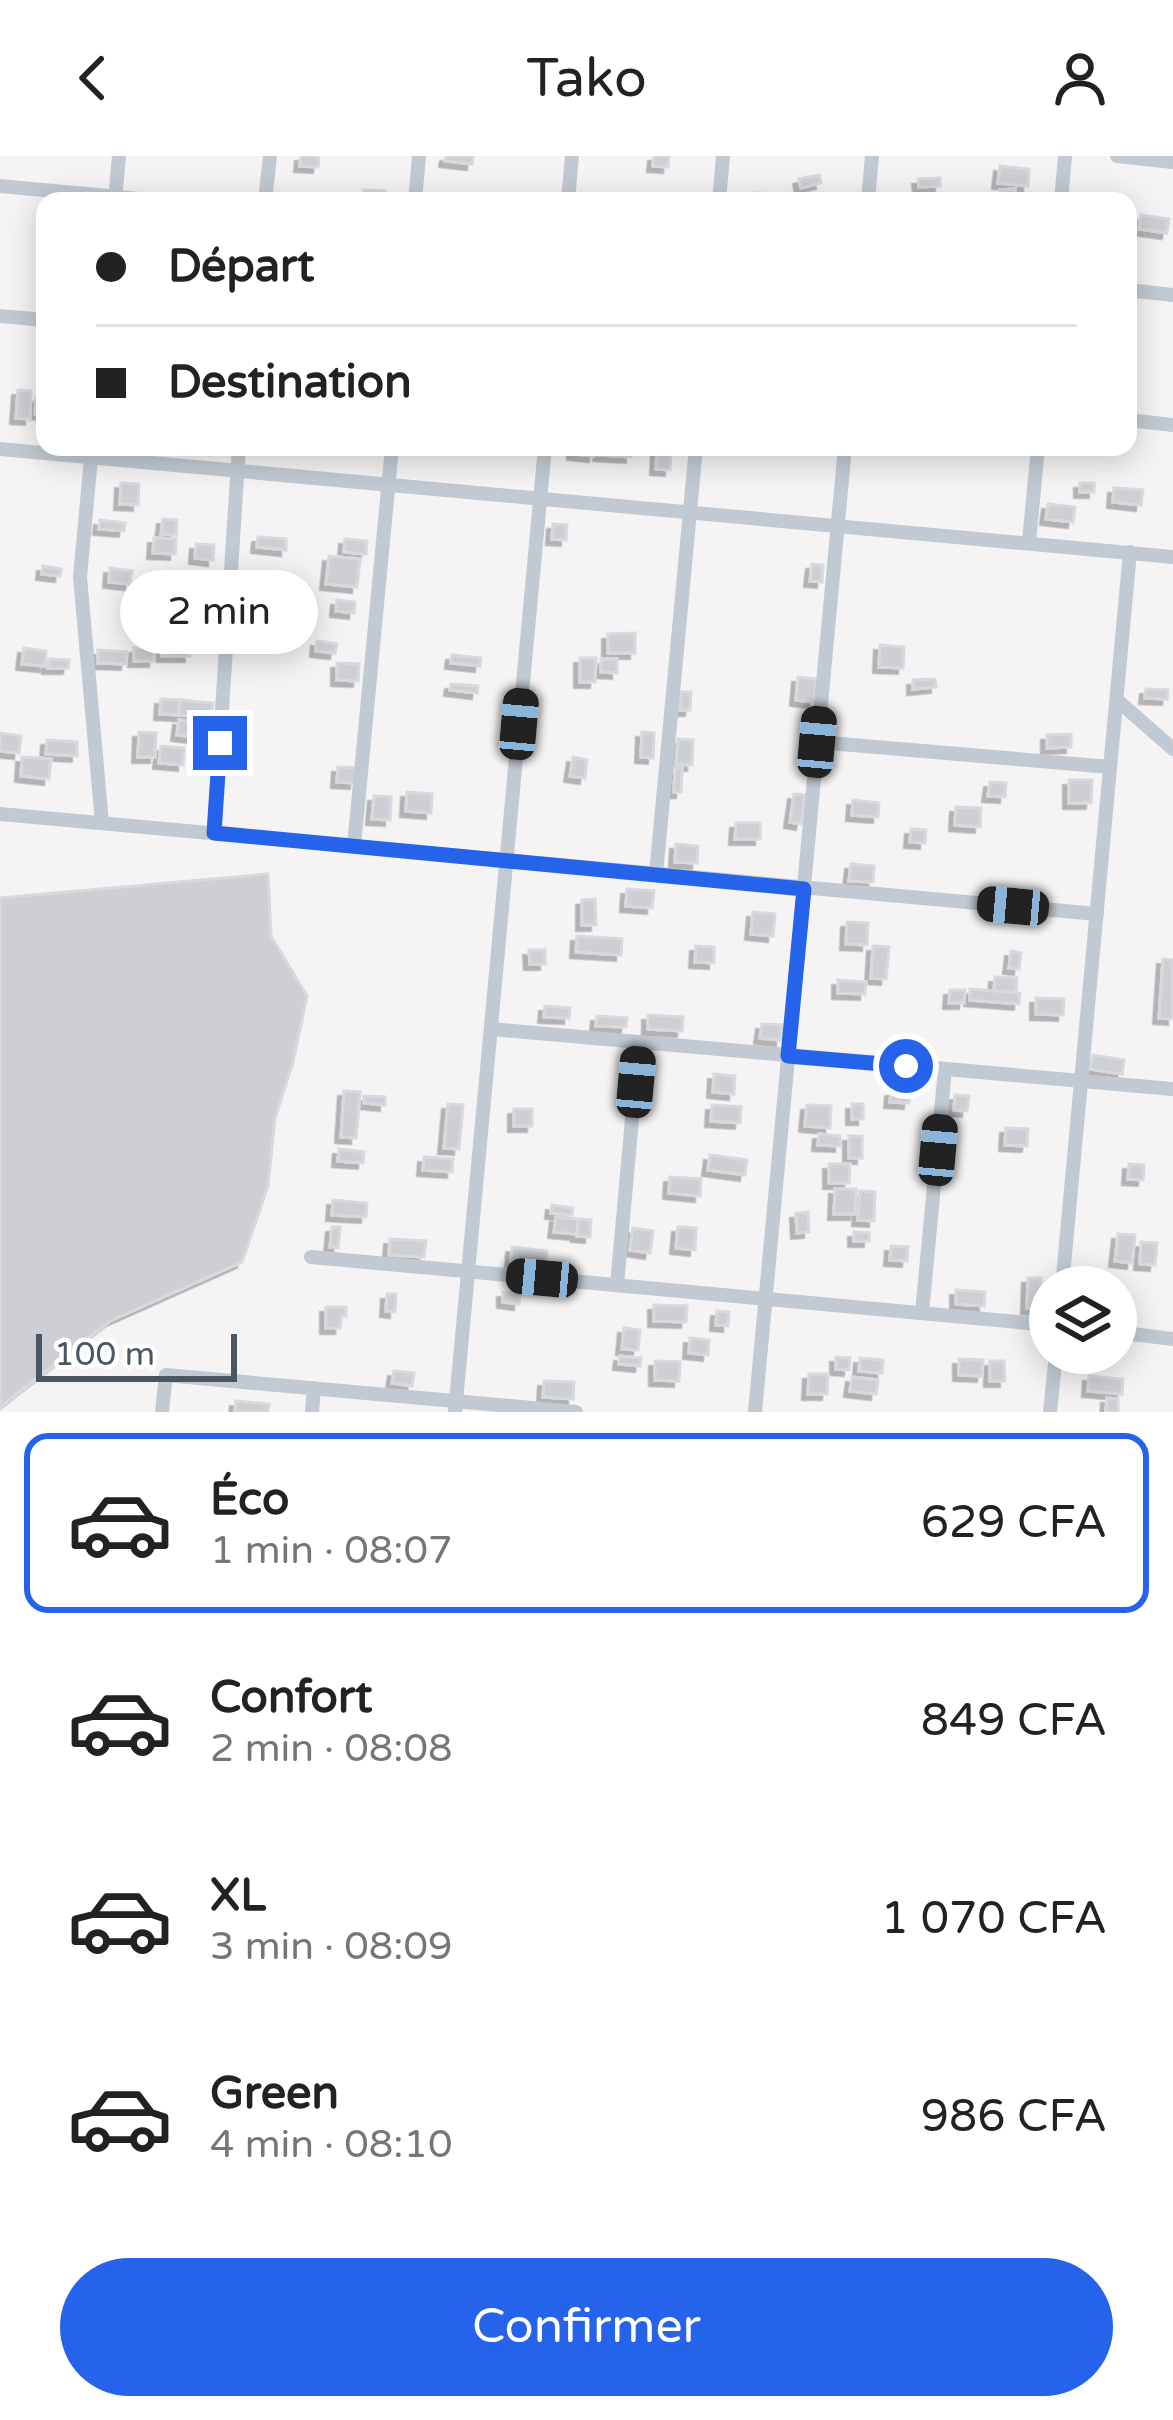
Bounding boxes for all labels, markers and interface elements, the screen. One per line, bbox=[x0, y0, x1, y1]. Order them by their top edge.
icon: back bbox=[60, 45, 126, 111]
icon: person bbox=[1047, 45, 1113, 111]
text: Tako bbox=[526, 46, 647, 111]
text: Départ bbox=[168, 240, 315, 294]
text: Destination bbox=[168, 356, 412, 410]
callout: 2 min bbox=[121, 569, 319, 653]
text: 2 min bbox=[167, 588, 271, 635]
car bbox=[498, 687, 540, 761]
car bbox=[796, 705, 838, 779]
route end bbox=[193, 716, 247, 770]
car bbox=[976, 885, 1050, 927]
route start bbox=[879, 1039, 933, 1093]
car bbox=[615, 1045, 657, 1119]
car bbox=[917, 1113, 959, 1187]
car bbox=[505, 1257, 579, 1299]
map controls bbox=[1029, 1266, 1137, 1374]
button: layers bbox=[1029, 1266, 1137, 1374]
scale bar bbox=[36, 1328, 237, 1381]
text: 100 m bbox=[54, 1335, 155, 1374]
icon: car bbox=[66, 1469, 174, 1577]
text: Éco bbox=[210, 1473, 289, 1527]
text: 629 CFA bbox=[921, 1496, 1107, 1550]
text: 1 min · 08:07 bbox=[210, 1527, 452, 1574]
icon: car bbox=[66, 1667, 174, 1775]
text: Confort bbox=[210, 1671, 372, 1725]
text: 849 CFA bbox=[921, 1694, 1107, 1748]
text: 2 min · 08:08 bbox=[210, 1725, 452, 1772]
icon: car bbox=[66, 1865, 174, 1973]
text: XL bbox=[210, 1869, 266, 1923]
text: 1 070 CFA bbox=[881, 1892, 1107, 1946]
text: 3 min · 08:09 bbox=[210, 1923, 452, 1970]
icon: car bbox=[66, 2063, 174, 2171]
text: Green bbox=[210, 2067, 339, 2121]
text: 986 CFA bbox=[921, 2090, 1107, 2144]
text: 4 min · 08:10 bbox=[210, 2121, 452, 2168]
button: Confirmer bbox=[60, 2258, 1113, 2396]

